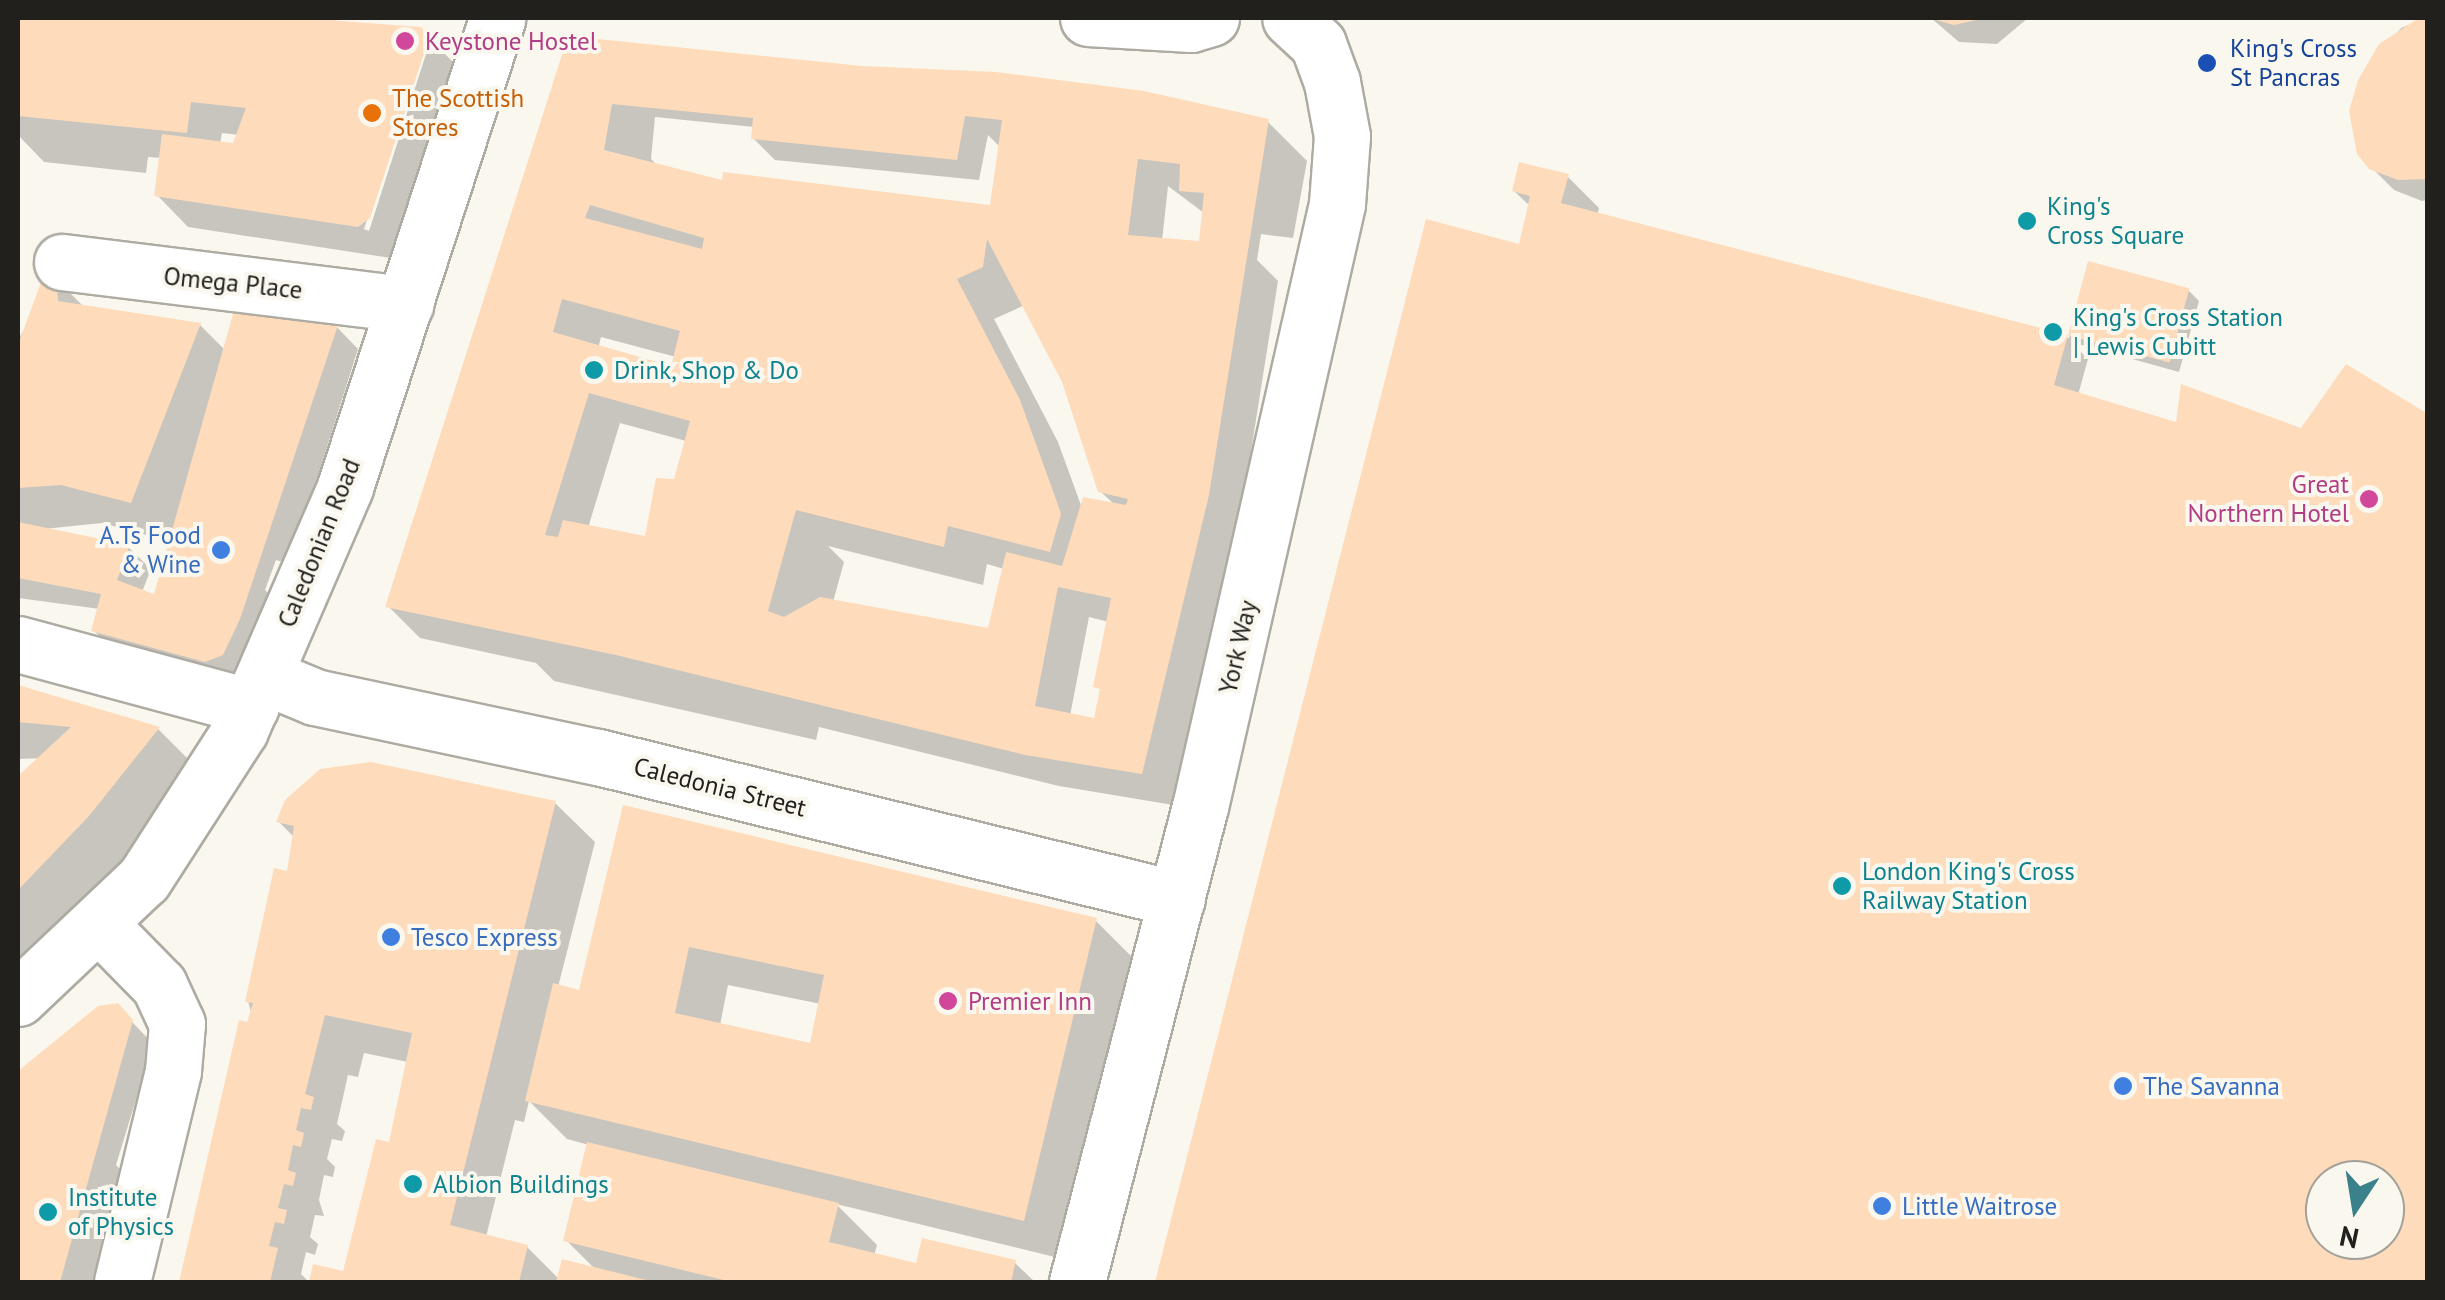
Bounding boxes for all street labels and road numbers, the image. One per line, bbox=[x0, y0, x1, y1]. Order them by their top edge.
street label: Omega Place bbox=[162, 261, 304, 305]
street label: Caledonian Road bbox=[272, 454, 366, 632]
street label: York Way bbox=[1213, 597, 1263, 697]
street label: Caledonia Street bbox=[631, 751, 809, 823]

